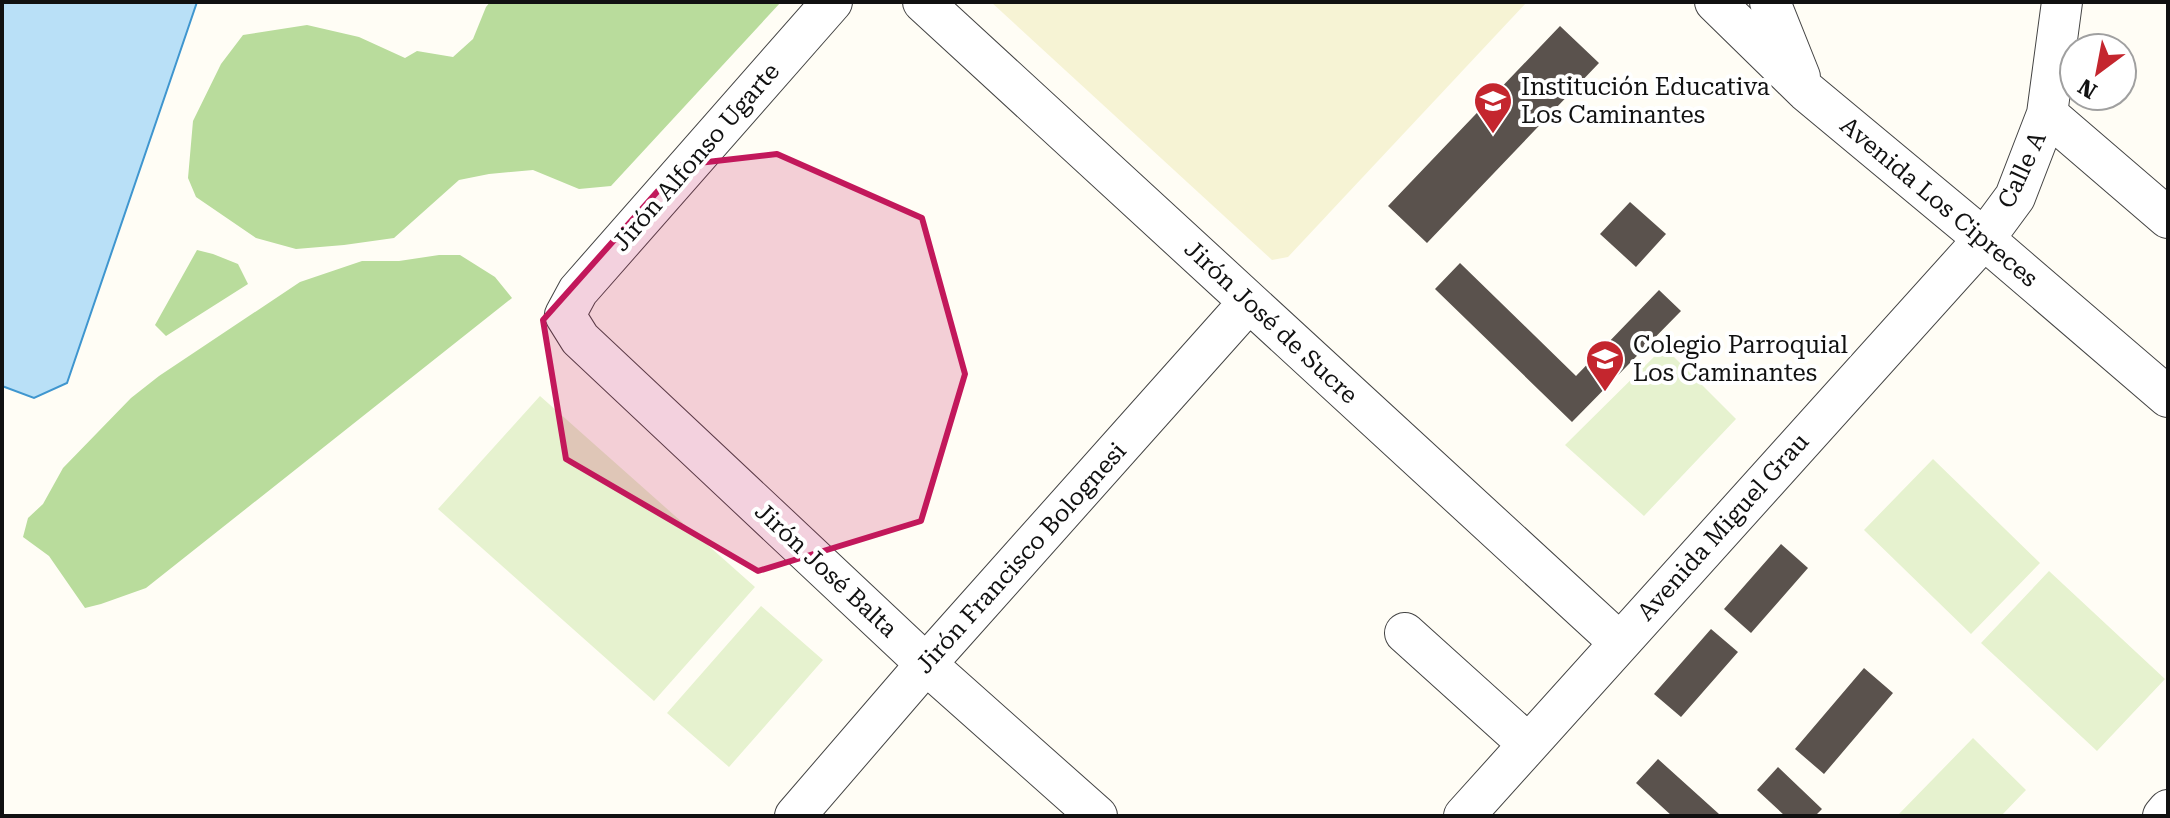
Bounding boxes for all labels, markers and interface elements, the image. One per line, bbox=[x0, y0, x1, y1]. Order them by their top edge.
north arrow bbox=[2058, 32, 2138, 112]
street label: Jirón Alfonso Ugarte bbox=[607, 57, 785, 257]
place label: Institución Educativa Los Caminantes bbox=[1521, 73, 1770, 129]
text: N bbox=[2074, 73, 2101, 104]
school or university icon: Institución Educativa Los Caminantes bbox=[1472, 80, 1514, 135]
street label: Avenida Los Cipreces bbox=[1835, 111, 2043, 293]
street label: Calle A bbox=[1992, 127, 2052, 213]
street label: Jirón José de Sucre bbox=[1179, 235, 1363, 409]
place label: Colegio Parroquial Los Caminantes bbox=[1633, 331, 1848, 387]
school or university icon: Colegio Parroquial Los Caminantes bbox=[1584, 338, 1626, 393]
street label: Avenida Miguel Grau bbox=[1632, 428, 1814, 626]
street label: Jirón Francisco Bolognesi bbox=[910, 437, 1132, 679]
street label: Jirón José Balta bbox=[749, 497, 903, 643]

